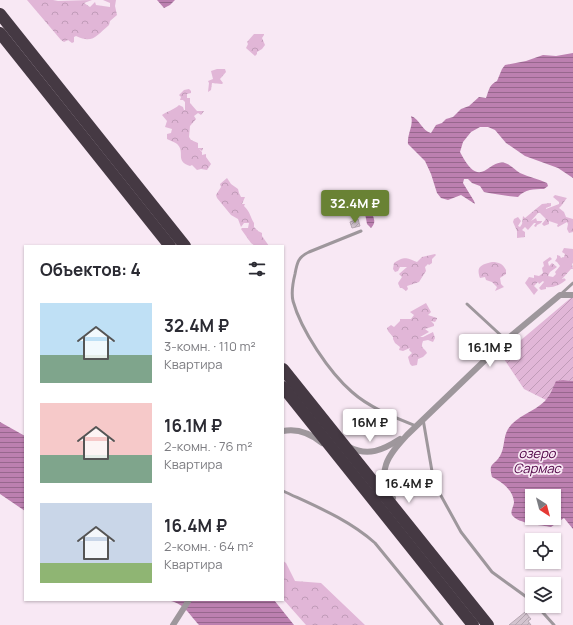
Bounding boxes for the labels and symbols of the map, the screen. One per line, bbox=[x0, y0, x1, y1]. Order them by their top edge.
pin: 32.4M ₽ bbox=[318, 190, 392, 224]
pin: 16.1M ₽ bbox=[453, 334, 527, 368]
pin: 16M ₽ bbox=[342, 409, 398, 443]
water label: озеро Сармас bbox=[513, 444, 563, 477]
pin: 16.4M ₽ bbox=[372, 470, 446, 504]
north arrow bbox=[525, 489, 561, 525]

